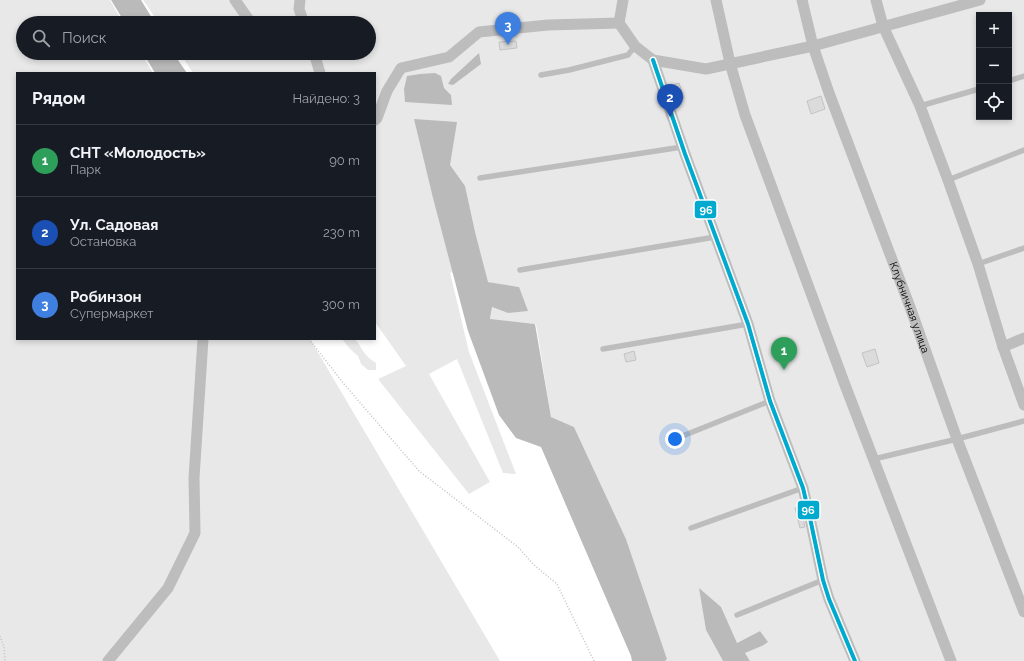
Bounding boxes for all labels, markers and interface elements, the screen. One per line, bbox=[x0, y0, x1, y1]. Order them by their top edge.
pin: 3 bbox=[495, 12, 521, 45]
map controls bbox=[976, 12, 1012, 120]
button: + bbox=[976, 12, 1012, 48]
search box bbox=[16, 16, 376, 60]
icon: search bbox=[30, 27, 52, 49]
text: Поиск bbox=[62, 29, 107, 47]
button: − bbox=[976, 48, 1012, 84]
pin: 2 bbox=[657, 84, 683, 117]
button: locate bbox=[976, 84, 1012, 120]
text: Рядом bbox=[32, 88, 85, 108]
text: Найдено: 3 bbox=[292, 91, 360, 106]
text: СНТ «Молодость» bbox=[70, 144, 206, 162]
text: 1 bbox=[42, 153, 48, 168]
text: 90 m bbox=[329, 153, 360, 168]
text: Парк bbox=[70, 162, 101, 177]
line badge: 96 bbox=[694, 200, 717, 219]
text: 96 bbox=[699, 204, 713, 217]
text: Ул. Садовая bbox=[70, 216, 158, 234]
text: 2 bbox=[41, 225, 49, 240]
text: 230 m bbox=[323, 225, 360, 240]
text: Остановка bbox=[70, 234, 136, 249]
street label: Клубничная улица bbox=[887, 260, 932, 355]
text: Робинзон bbox=[70, 288, 142, 306]
text: 3 bbox=[41, 297, 49, 312]
text: 300 m bbox=[322, 297, 360, 312]
text: Супермаркет bbox=[70, 306, 153, 321]
pin: 1 bbox=[771, 337, 797, 370]
your location bbox=[665, 429, 685, 449]
line badge: 96 bbox=[797, 500, 820, 520]
text: 96 bbox=[801, 504, 815, 517]

